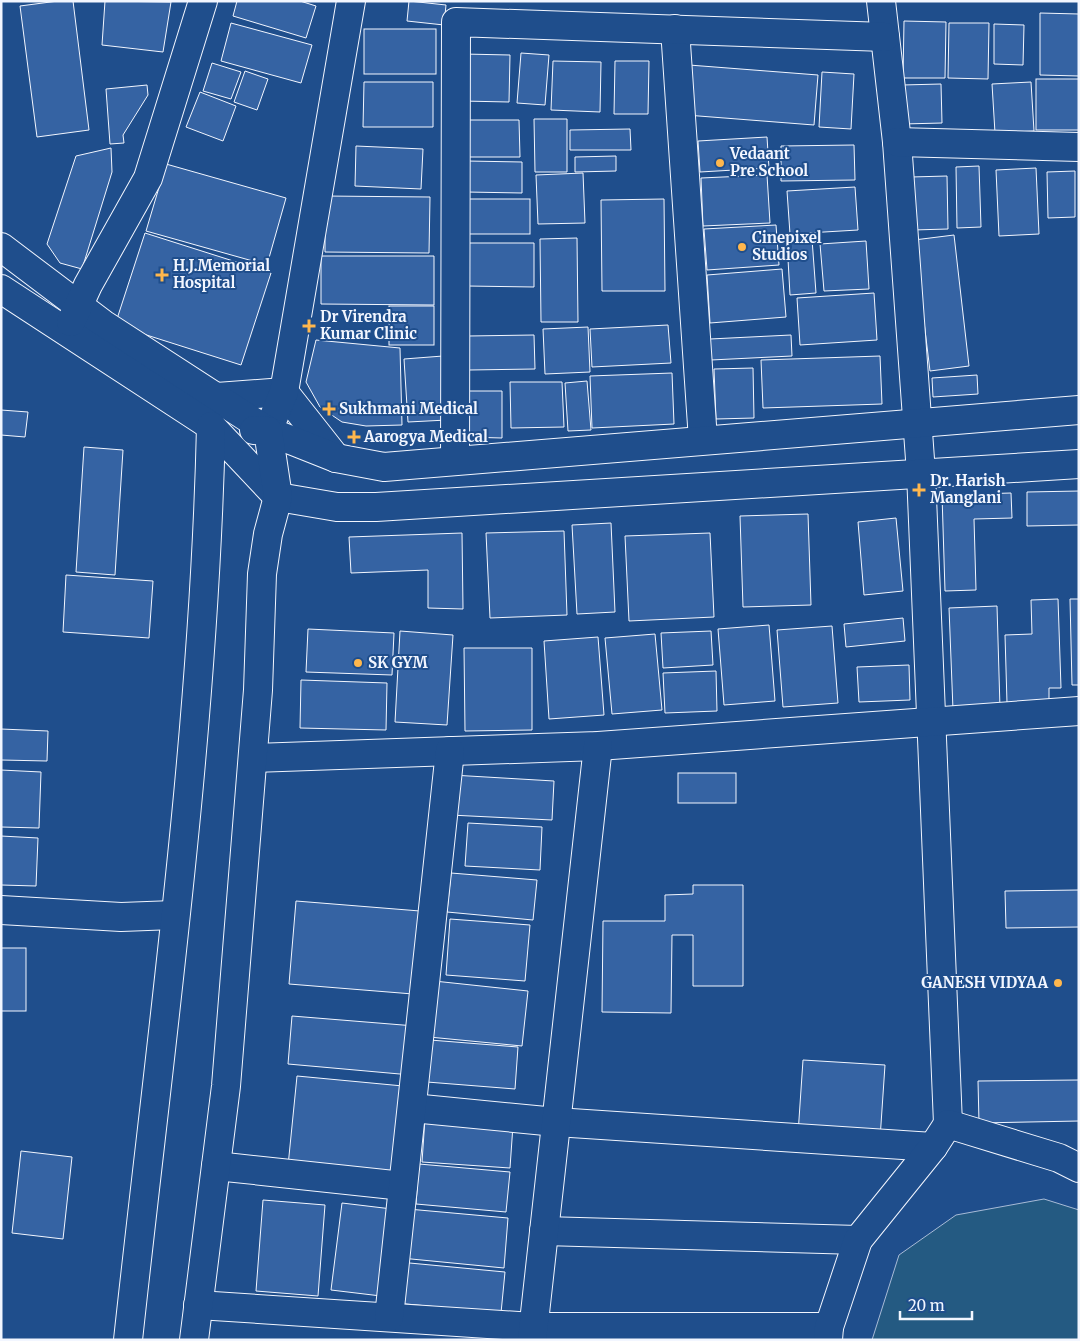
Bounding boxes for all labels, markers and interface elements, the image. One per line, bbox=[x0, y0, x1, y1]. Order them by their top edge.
place label: Vedaant Pre School bbox=[729, 144, 808, 180]
marker: Vedaant Pre School bbox=[714, 157, 726, 169]
place label: Cinepixel Studios bbox=[752, 228, 822, 264]
marker: Cinepixel Studios bbox=[736, 241, 748, 253]
place label: H.J.Memorial Hospital bbox=[173, 256, 270, 292]
marker: H.J.Memorial Hospital bbox=[155, 268, 169, 282]
place label: Dr Virendra Kumar Clinic bbox=[320, 307, 417, 343]
marker: Dr Virendra Kumar Clinic bbox=[302, 319, 316, 333]
place label: Sukhmani Medical bbox=[339, 399, 478, 418]
marker: Sukhmani Medical bbox=[323, 403, 335, 415]
place label: Aarogya Medical bbox=[363, 427, 488, 446]
marker: Aarogya Medical bbox=[348, 431, 360, 443]
place label: Dr. Harish Manglani bbox=[930, 471, 1005, 507]
marker: Dr. Harish Manglani bbox=[912, 483, 926, 497]
place label: SK GYM bbox=[368, 653, 428, 672]
marker: SK GYM bbox=[352, 657, 364, 669]
place label: GANESH VIDYAA bbox=[921, 973, 1048, 992]
marker: GANESH VIDYAA bbox=[1052, 977, 1064, 989]
scale bar bbox=[900, 1288, 972, 1320]
text: 20 m bbox=[908, 1296, 945, 1315]

